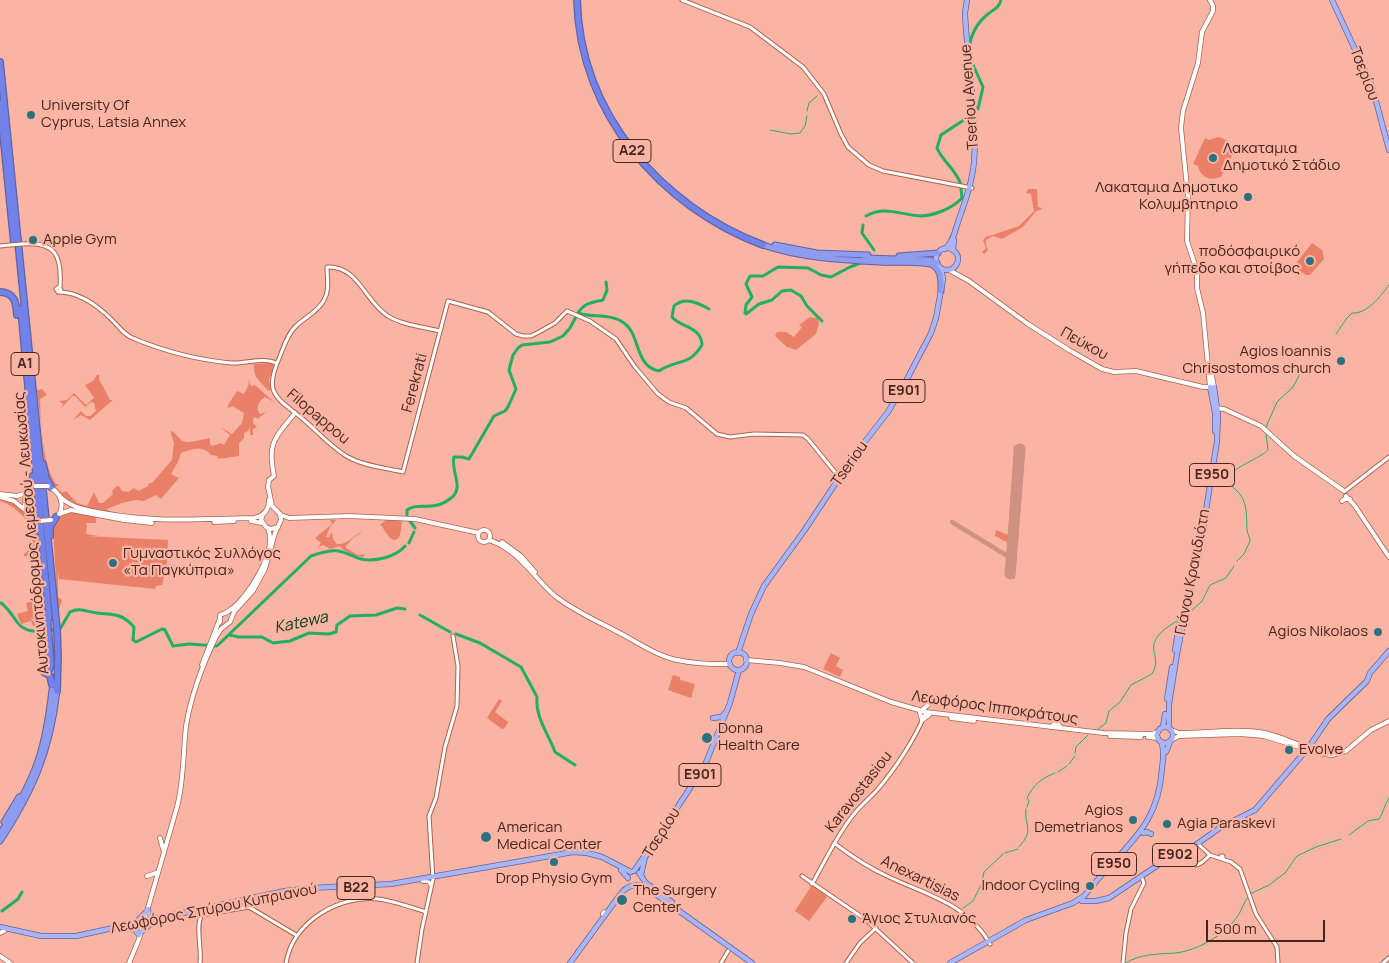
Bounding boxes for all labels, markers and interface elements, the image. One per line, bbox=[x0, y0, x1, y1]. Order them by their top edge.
street label: Tseriou Avenue bbox=[957, 44, 983, 150]
street label: Τσερίου bbox=[1346, 45, 1382, 103]
place label: University Of Cyprus, Latsia Annex bbox=[41, 97, 186, 132]
marker: University Of Cyprus, Latsia Annex bbox=[25, 109, 37, 121]
road number: A22 bbox=[613, 140, 651, 162]
place label: Λακαταμια Δημοτικό Στάδιο bbox=[1223, 140, 1340, 175]
marker: Λακαταμια Δημοτικό Στάδιο bbox=[1207, 152, 1219, 164]
place label: Λακαταμια Δημοτικο Κολυμβητηριο bbox=[1095, 179, 1238, 214]
marker: Λακαταμια Δημοτικο Κολυμβητηριο bbox=[1242, 191, 1254, 203]
place label: Apple Gym bbox=[43, 231, 117, 249]
marker: Apple Gym bbox=[27, 234, 39, 246]
place label: ποδόσφαιρικό γήπεδο και στοίβος bbox=[1164, 243, 1300, 278]
marker: ποδόσφαιρικό γήπεδο και στοίβος bbox=[1304, 255, 1316, 267]
street label: Πεύκου bbox=[1057, 324, 1111, 364]
place label: Agios Ioannis Chrisostomos church bbox=[1182, 343, 1331, 378]
street label: Ferekrati bbox=[398, 351, 432, 415]
road number: A1 bbox=[11, 352, 39, 376]
marker: Agios Ioannis Chrisostomos church bbox=[1335, 355, 1347, 367]
road number: E901 bbox=[883, 380, 925, 402]
street label: Filopappou bbox=[283, 386, 353, 448]
street label: Αυτοκινητόδρομος Λεμεσού - Λευκωσίας bbox=[11, 391, 53, 675]
street label: Tseriou bbox=[828, 438, 872, 490]
road number: E950 bbox=[1190, 464, 1234, 486]
street label: Γιάνου Κρανιδιότη bbox=[1172, 508, 1214, 636]
place label: Γυμναστικός Συλλόγος «Τα Παγκύπρια» bbox=[123, 545, 281, 580]
marker: Γυμναστικός Συλλόγος «Τα Παγκύπρια» bbox=[107, 557, 119, 569]
water label: Katewa bbox=[273, 608, 329, 638]
place label: Agios Nikolaos bbox=[1268, 623, 1368, 641]
marker: Agios Nikolaos bbox=[1372, 626, 1384, 638]
street label: Λεωφόρος Ιπποκράτους bbox=[911, 687, 1079, 729]
place label: Donna Health Care bbox=[718, 720, 800, 755]
marker: Donna Health Care bbox=[700, 731, 714, 745]
place label: Evolve bbox=[1299, 741, 1343, 759]
marker: Evolve bbox=[1283, 744, 1295, 756]
street label: Karavostasiou bbox=[822, 748, 896, 836]
road number: E901 bbox=[679, 764, 721, 786]
place label: Agios Demetrianos bbox=[1034, 802, 1123, 837]
street label: Τσερίου bbox=[640, 805, 684, 861]
marker: Agios Demetrianos bbox=[1127, 814, 1139, 826]
place label: Agia Paraskevi bbox=[1177, 815, 1275, 833]
marker: Agia Paraskevi bbox=[1161, 818, 1173, 830]
place label: American Medical Center bbox=[497, 819, 602, 854]
marker: American Medical Center bbox=[479, 830, 493, 844]
road number: E902 bbox=[1152, 844, 1198, 866]
street label: Anexartisias bbox=[878, 852, 962, 906]
road number: E950 bbox=[1092, 852, 1136, 876]
marker: Drop Physio Gym bbox=[548, 856, 560, 868]
place label: Drop Physio Gym bbox=[496, 870, 612, 888]
road number: B22 bbox=[337, 876, 375, 900]
place label: Indoor Cycling bbox=[981, 877, 1080, 895]
street label: Λεωφόρος Σπύρου Κυπριανού bbox=[109, 880, 319, 938]
marker: Indoor Cycling bbox=[1084, 880, 1096, 892]
place label: The Surgery Center bbox=[633, 882, 717, 917]
marker: The Surgery Center bbox=[615, 893, 629, 907]
place label: Άγιος Στυλιανός bbox=[862, 910, 976, 928]
scale bar bbox=[1209, 910, 1328, 942]
marker: Άγιος Στυλιανός bbox=[846, 913, 858, 925]
text: 500 m bbox=[1214, 918, 1257, 939]

